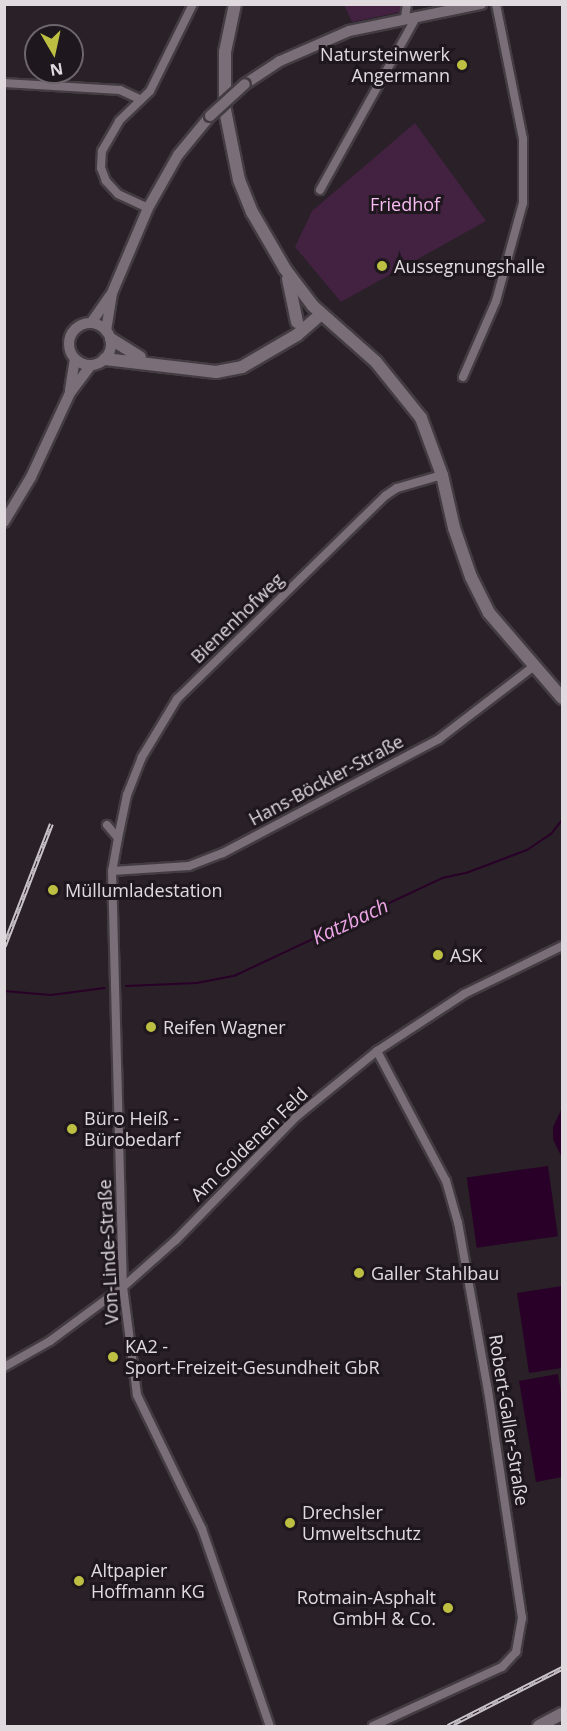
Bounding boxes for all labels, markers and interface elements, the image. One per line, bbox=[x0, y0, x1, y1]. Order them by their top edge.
north arrow bbox=[24, 24, 84, 84]
place label: Natursteinwerk Angermann bbox=[320, 44, 450, 86]
text: N bbox=[48, 58, 65, 82]
marker: Natursteinwerk Angermann bbox=[455, 58, 469, 72]
park label: Friedhof bbox=[370, 193, 440, 215]
place label: Aussegnungshalle bbox=[394, 255, 545, 277]
marker: Aussegnungshalle bbox=[375, 259, 389, 273]
street label: Bienenhofweg bbox=[186, 568, 288, 668]
street label: Hans-Böckler-Straße bbox=[245, 730, 407, 830]
place label: Müllumladestation bbox=[65, 879, 223, 901]
marker: Müllumladestation bbox=[46, 883, 60, 897]
water label: Katzbach bbox=[308, 893, 392, 949]
place label: ASK bbox=[450, 944, 482, 966]
marker: ASK bbox=[431, 948, 445, 962]
place label: Reifen Wagner bbox=[163, 1016, 286, 1038]
marker: Reifen Wagner bbox=[144, 1020, 158, 1034]
street label: Am Goldenen Feld bbox=[186, 1083, 312, 1205]
place label: Büro Heiß - Bürobedarf bbox=[84, 1108, 180, 1150]
marker: Büro Heiß - Bürobedarf bbox=[65, 1122, 79, 1136]
street label: Von-Linde-Straße bbox=[93, 1179, 123, 1325]
place label: Galler Stahlbau bbox=[371, 1262, 499, 1284]
marker: Galler Stahlbau bbox=[352, 1266, 366, 1280]
street label: Robert-Galler-Straße bbox=[485, 1333, 533, 1507]
place label: KA2 - Sport-Freizeit-Gesundheit GbR bbox=[125, 1336, 380, 1378]
marker: KA2 - Sport-Freizeit-Gesundheit GbR bbox=[106, 1350, 120, 1364]
place label: Drechsler Umweltschutz bbox=[302, 1502, 421, 1544]
marker: Drechsler Umweltschutz bbox=[283, 1516, 297, 1530]
place label: Altpapier Hoffmann KG bbox=[91, 1560, 205, 1602]
marker: Altpapier Hoffmann KG bbox=[72, 1574, 86, 1588]
place label: Rotmain-Asphalt GmbH & Co. bbox=[297, 1587, 436, 1630]
marker: Rotmain-Asphalt GmbH & Co. bbox=[441, 1601, 455, 1615]

